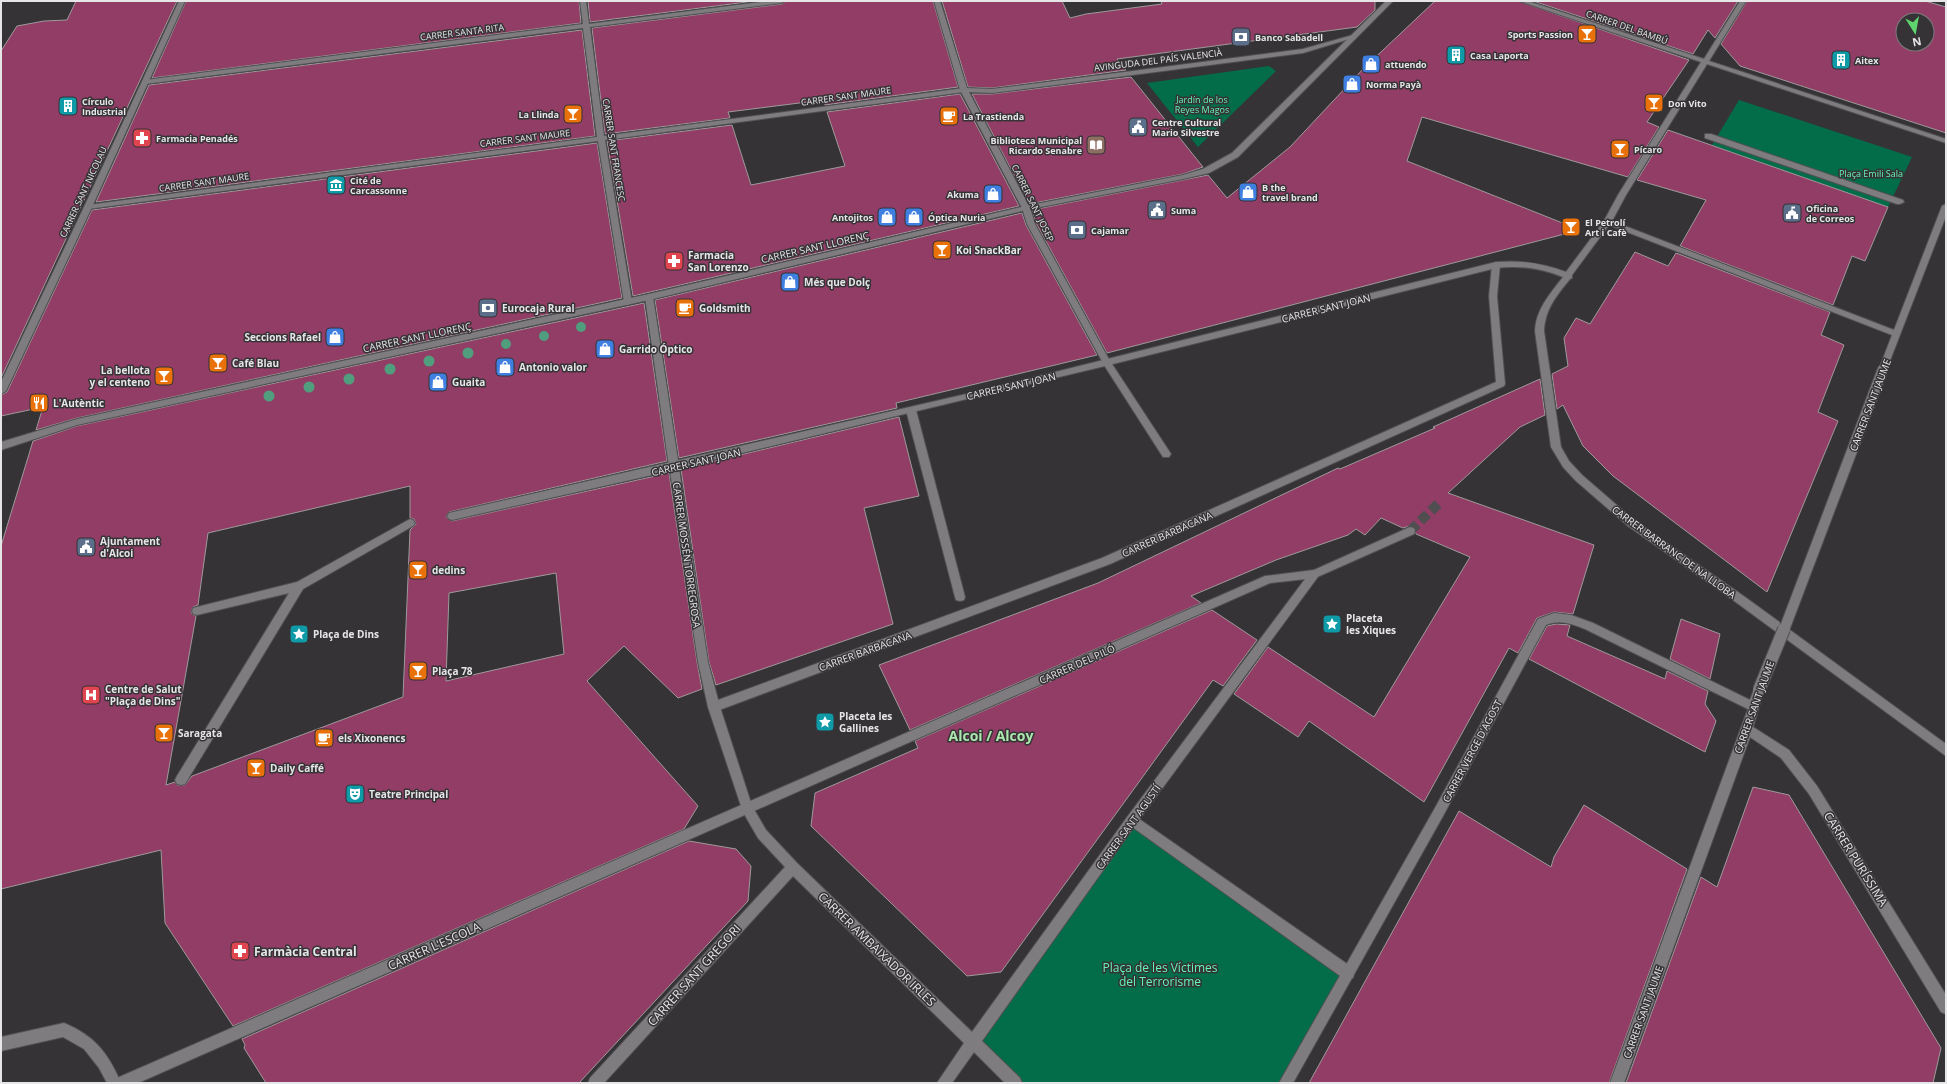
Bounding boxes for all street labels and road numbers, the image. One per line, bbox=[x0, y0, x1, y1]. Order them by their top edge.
street label: CARRER DEL BAMBÚ bbox=[1584, 7, 1670, 47]
street label: CARRER SANTA RITA bbox=[419, 20, 505, 44]
street label: AVINGUDA DEL PAÍS VALENCIÀ bbox=[1093, 46, 1223, 74]
street label: CARRER SANT MAURE bbox=[800, 83, 892, 109]
street label: CARRER SANT FRANCESC bbox=[599, 98, 629, 203]
street label: CARRER SANT MAURE bbox=[479, 126, 571, 150]
street label: CARRER SANT NICOLAU bbox=[56, 144, 110, 240]
street label: CARRER SANT JOSEP bbox=[1009, 162, 1057, 244]
street label: CARRER SANT MAURE bbox=[158, 169, 250, 195]
street label: CARRER SANT LLORENÇ bbox=[760, 228, 870, 266]
street label: CARRER SANT JOAN bbox=[1280, 290, 1372, 326]
street label: CARRER SANT LLORENÇ bbox=[361, 319, 473, 355]
street label: CARRER SANT JAUME bbox=[1846, 357, 1894, 453]
street label: CARRER SANT JOAN bbox=[965, 369, 1057, 403]
street label: CARRER SANT JOAN bbox=[650, 445, 742, 479]
street label: CARRER MOSSÉN TORREGROSA bbox=[670, 481, 704, 629]
street label: CARRER BARRANC DE NA LLOBA bbox=[1609, 502, 1739, 602]
street label: CARRER BARBACANA bbox=[1120, 508, 1215, 560]
street label: CARRER BARBACANA bbox=[817, 628, 914, 674]
street label: CARRER DEL PILÓ bbox=[1037, 641, 1117, 687]
street label: CARRER SANT JAUME bbox=[1731, 659, 1777, 755]
street label: CARRER VERGE D'AGOST bbox=[1439, 697, 1505, 805]
street label: CARRER SANT AGUSTÍ bbox=[1093, 782, 1164, 872]
street label: CARRER PURÍSSIMA bbox=[1820, 808, 1892, 910]
street label: CARRER AMBAIXADOR IRLES bbox=[814, 888, 940, 1010]
street label: CARRER L'ESCOLA bbox=[385, 918, 484, 974]
street label: CARRER SANT GREGORI bbox=[644, 920, 744, 1030]
street label: CARRER SANT JAUME bbox=[1620, 964, 1666, 1060]

